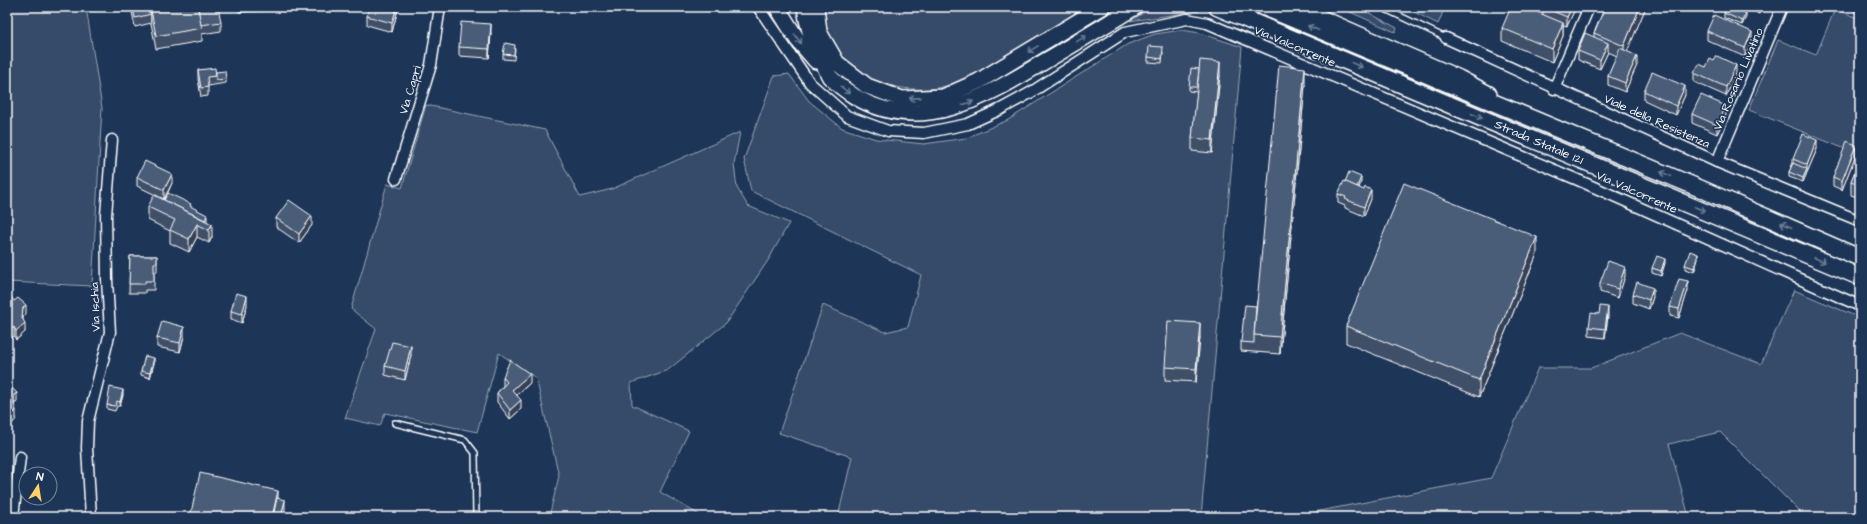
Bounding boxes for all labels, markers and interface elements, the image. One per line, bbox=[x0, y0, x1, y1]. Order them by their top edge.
street label: Via Valcorrente bbox=[1251, 22, 1339, 72]
one-way arrow bbox=[1308, 23, 1320, 31]
street label: Via Rosario Livatino bbox=[1709, 25, 1768, 133]
one-way arrow bbox=[794, 34, 803, 45]
one-way arrow bbox=[1075, 35, 1087, 43]
one-way arrow bbox=[1027, 45, 1039, 53]
one-way arrow bbox=[1350, 62, 1362, 70]
street label: Via Capri bbox=[395, 64, 426, 117]
one-way arrow bbox=[840, 85, 851, 94]
street label: Viale della Resistenza bbox=[1601, 90, 1712, 152]
one-way arrow bbox=[909, 95, 922, 102]
one-way arrow bbox=[962, 99, 975, 106]
one-way arrow bbox=[1470, 112, 1482, 120]
street label: Strada Statale 121 bbox=[1492, 116, 1586, 169]
street label: Via Valcorrente bbox=[1594, 167, 1681, 218]
one-way arrow bbox=[1661, 170, 1673, 178]
one-way arrow bbox=[1693, 206, 1705, 214]
one-way arrow bbox=[1780, 221, 1792, 229]
one-way arrow bbox=[1813, 256, 1825, 264]
street label: Via Ischia bbox=[86, 282, 105, 332]
north arrow bbox=[18, 466, 58, 506]
text: N bbox=[35, 469, 45, 485]

